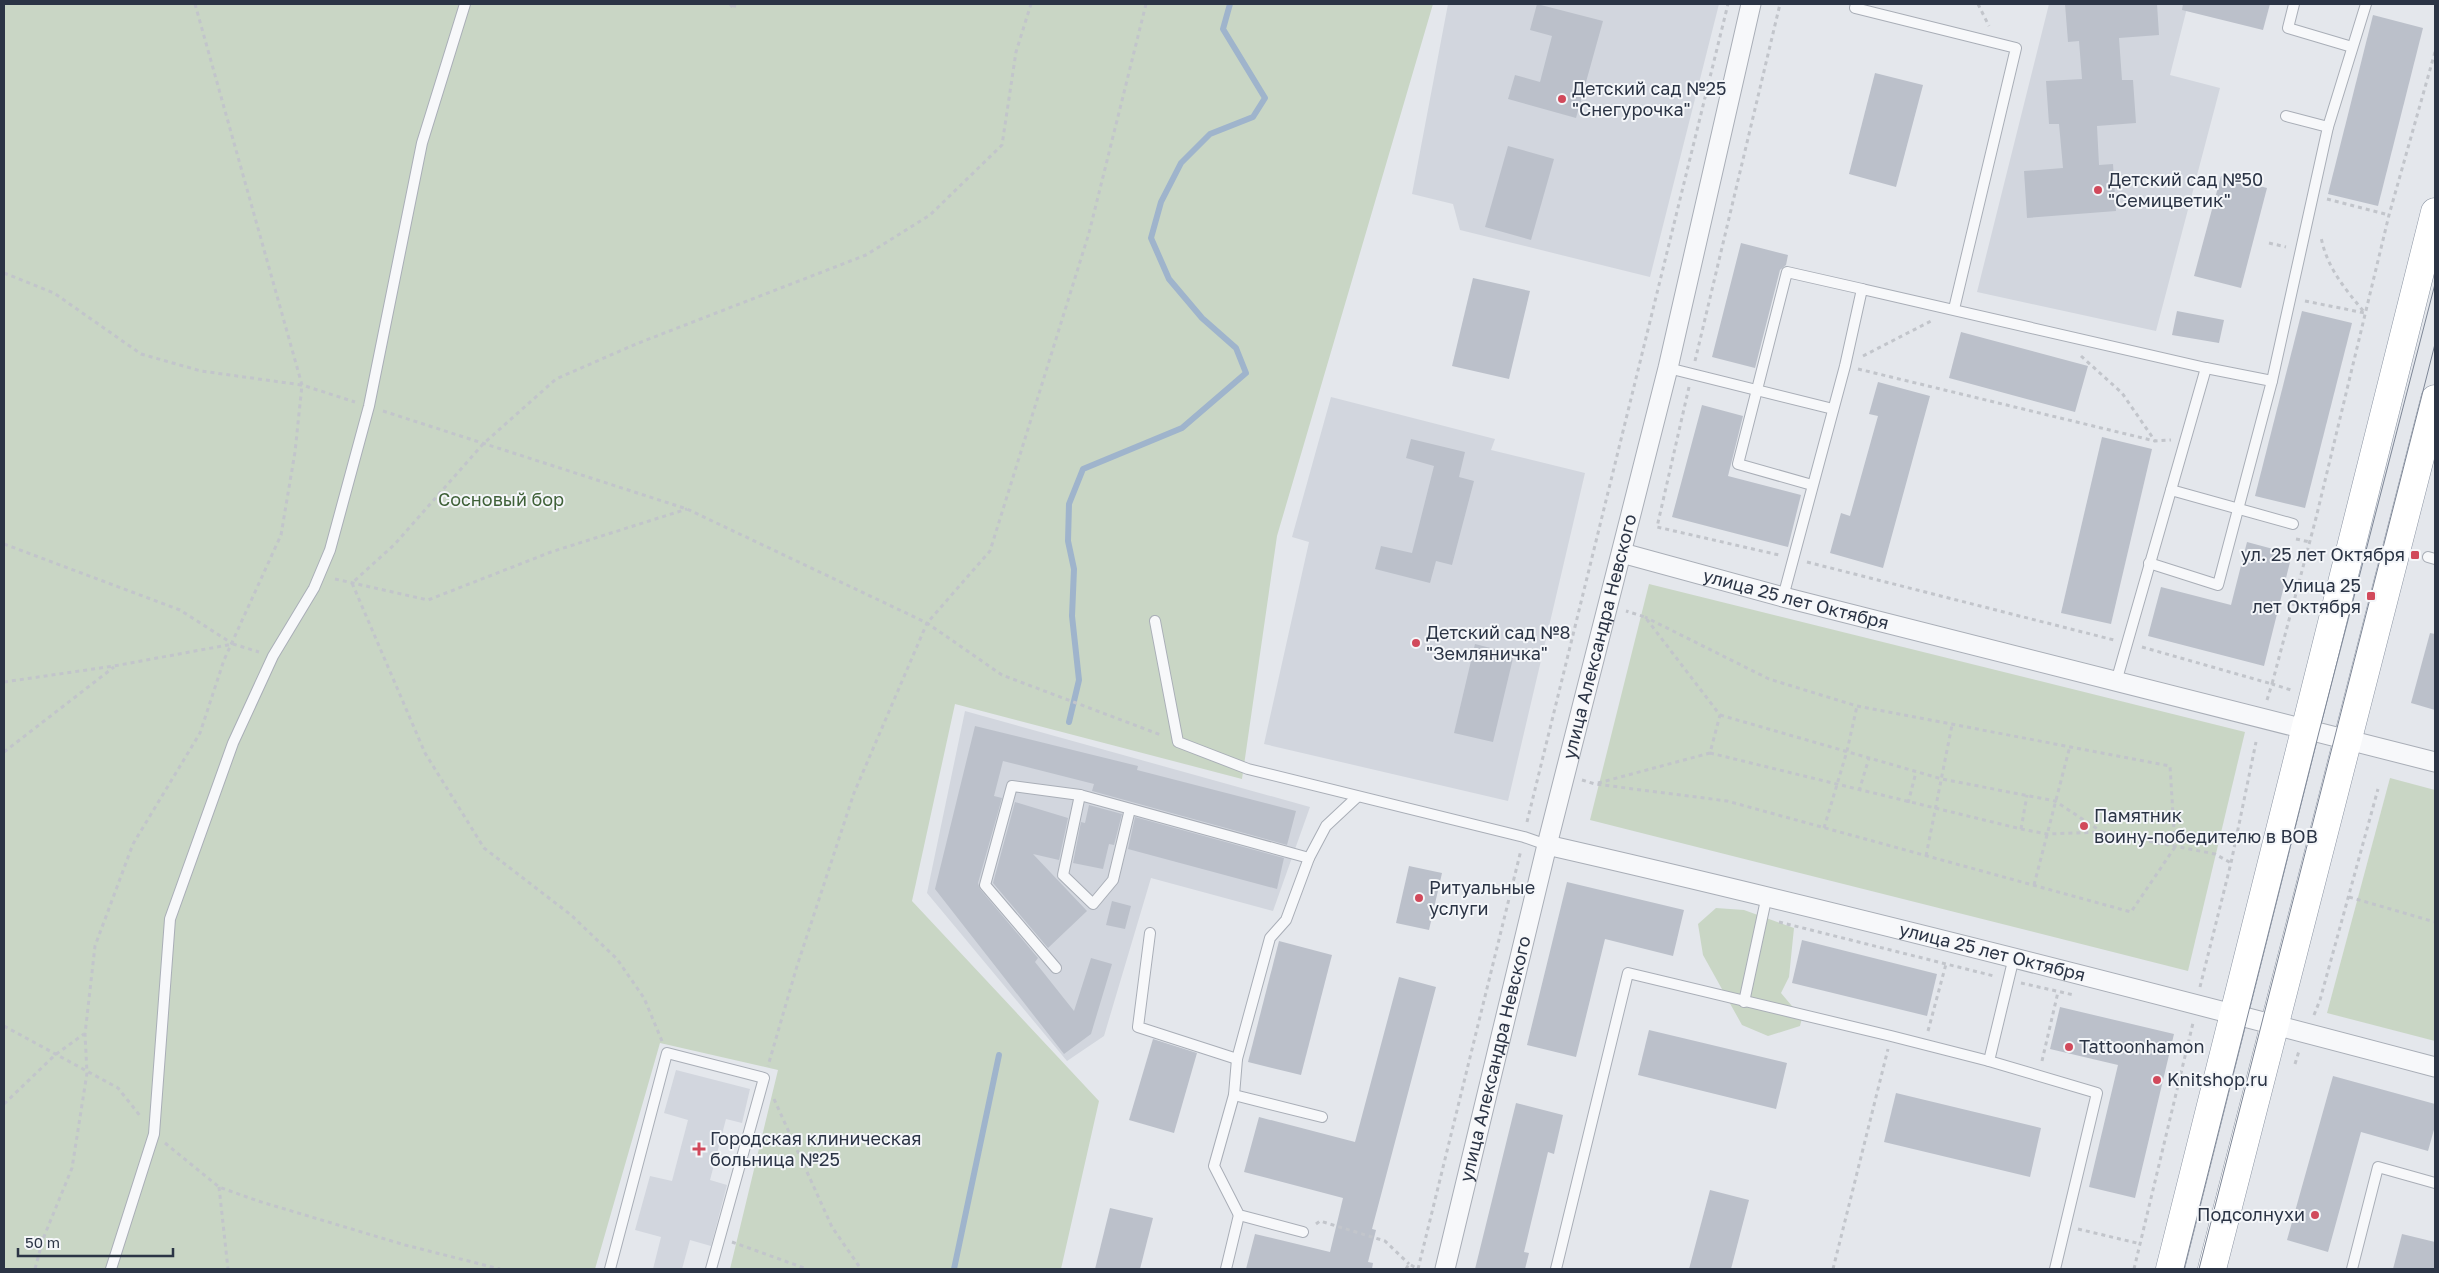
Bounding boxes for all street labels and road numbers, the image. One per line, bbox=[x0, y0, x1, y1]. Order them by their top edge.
street label: улица Александра Невского bbox=[1557, 512, 1641, 761]
street label: улица 25 лет Октября bbox=[1701, 564, 1891, 633]
street label: улица 25 лет Октября bbox=[1897, 917, 2088, 986]
street label: улица Александра Невского bbox=[1454, 934, 1535, 1184]

